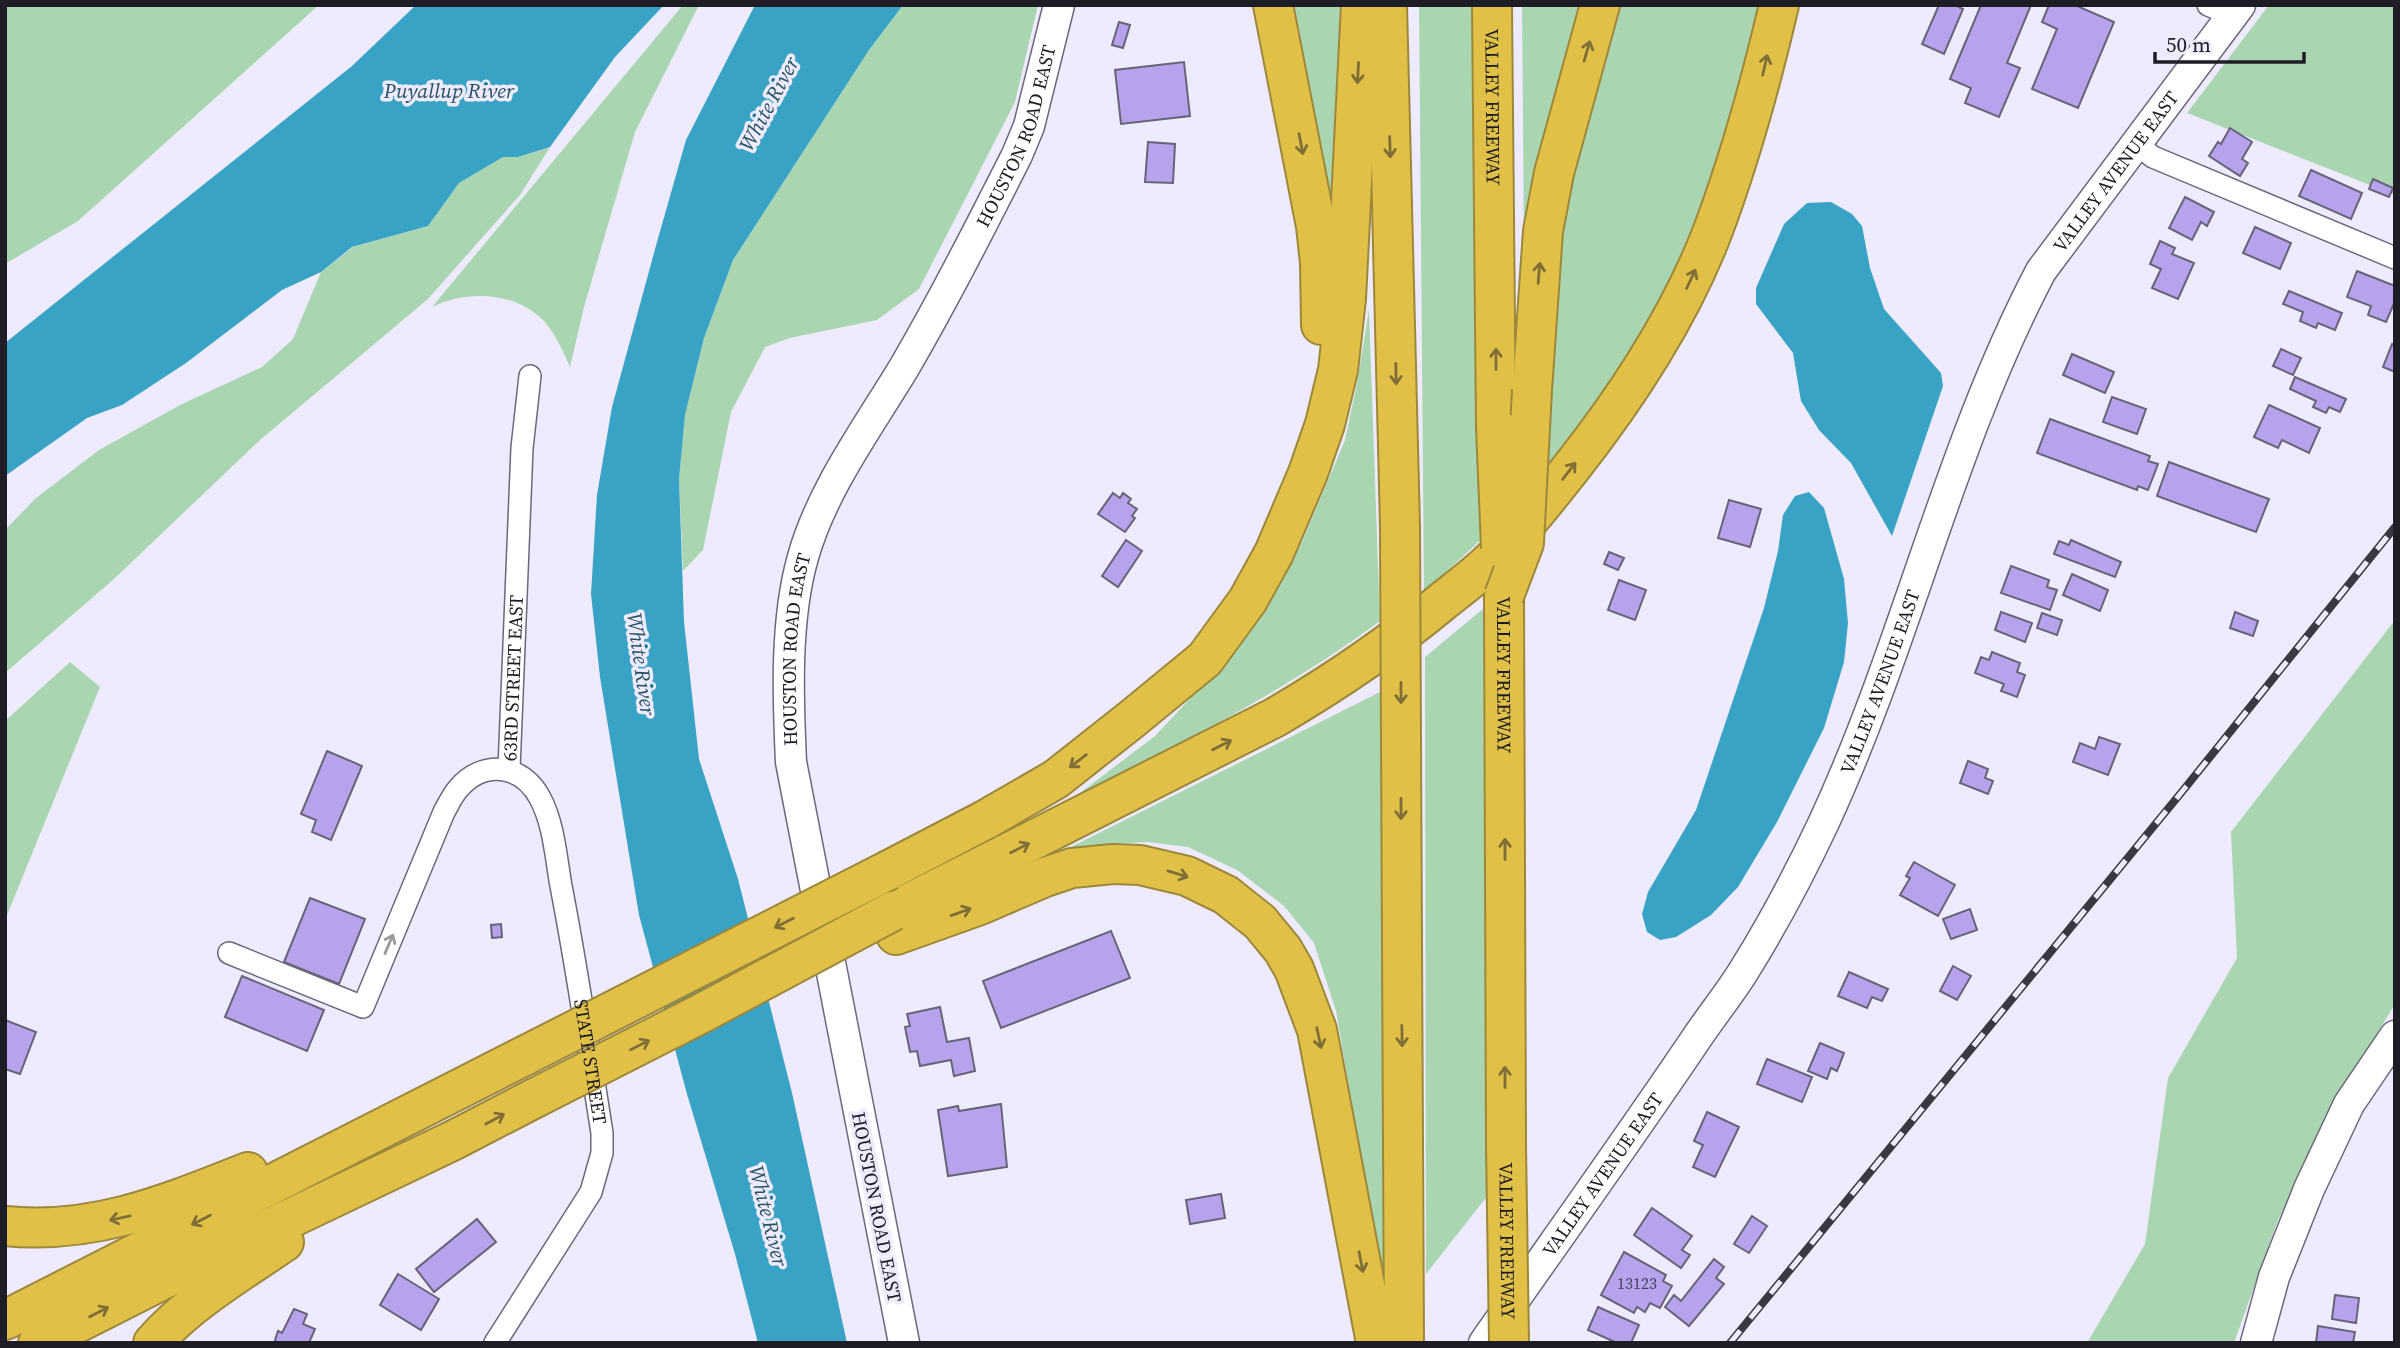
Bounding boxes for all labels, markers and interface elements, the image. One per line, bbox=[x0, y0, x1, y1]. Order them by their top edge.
scale bar bbox=[2155, 21, 2304, 65]
street label: VALLEY FREEWAY bbox=[1479, 28, 1507, 186]
text: 50 m bbox=[2166, 30, 2211, 59]
one-way arrow bbox=[1582, 41, 1595, 63]
street label: HOUSTON ROAD EAST bbox=[970, 42, 1062, 231]
water label: White River bbox=[732, 51, 806, 156]
one-way arrow bbox=[1759, 54, 1772, 77]
one-way arrow bbox=[1351, 62, 1364, 85]
water label: Puyallup River bbox=[383, 76, 515, 105]
street label: VALLEY AVENUE EAST bbox=[2047, 85, 2185, 257]
one-way arrow bbox=[1294, 132, 1308, 155]
one-way arrow bbox=[1383, 135, 1396, 158]
one-way arrow bbox=[1533, 262, 1546, 285]
one-way arrow bbox=[1685, 269, 1698, 291]
one-way arrow bbox=[1489, 347, 1503, 370]
one-way arrow bbox=[1390, 363, 1403, 386]
one-way arrow bbox=[1561, 462, 1576, 480]
street label: HOUSTON ROAD EAST bbox=[776, 549, 817, 746]
street label: VALLEY AVENUE EAST bbox=[1834, 586, 1926, 778]
street label: 63RD STREET EAST bbox=[496, 594, 529, 762]
street label: VALLEY FREEWAY bbox=[1491, 596, 1518, 754]
water label: White River bbox=[620, 611, 663, 718]
one-way arrow bbox=[1394, 681, 1408, 704]
one-way arrow bbox=[1212, 737, 1232, 751]
one-way arrow bbox=[1069, 754, 1088, 769]
one-way arrow bbox=[1394, 797, 1408, 820]
one-way arrow bbox=[1498, 838, 1512, 861]
one-way arrow bbox=[1009, 841, 1030, 855]
one-way arrow bbox=[1167, 868, 1189, 881]
one-way arrow bbox=[949, 905, 971, 917]
one-way arrow bbox=[774, 917, 795, 931]
one-way arrow bbox=[383, 933, 396, 955]
street label: STATE STREET bbox=[568, 997, 614, 1127]
one-way arrow bbox=[1395, 1025, 1409, 1048]
one-way arrow bbox=[1312, 1026, 1326, 1049]
one-way arrow bbox=[629, 1038, 650, 1051]
one-way arrow bbox=[1499, 1066, 1512, 1089]
street label: VALLEY AVENUE EAST bbox=[1536, 1087, 1669, 1262]
street label: HOUSTON ROAD EAST bbox=[846, 1110, 908, 1305]
one-way arrow bbox=[484, 1111, 505, 1125]
water label: White River bbox=[742, 1162, 795, 1270]
street label: VALLEY FREEWAY bbox=[1493, 1162, 1522, 1320]
one-way arrow bbox=[109, 1211, 132, 1225]
one-way arrow bbox=[191, 1214, 212, 1228]
one-way arrow bbox=[1354, 1250, 1368, 1273]
house number: 13123 bbox=[1617, 1272, 1657, 1294]
one-way arrow bbox=[88, 1305, 109, 1319]

